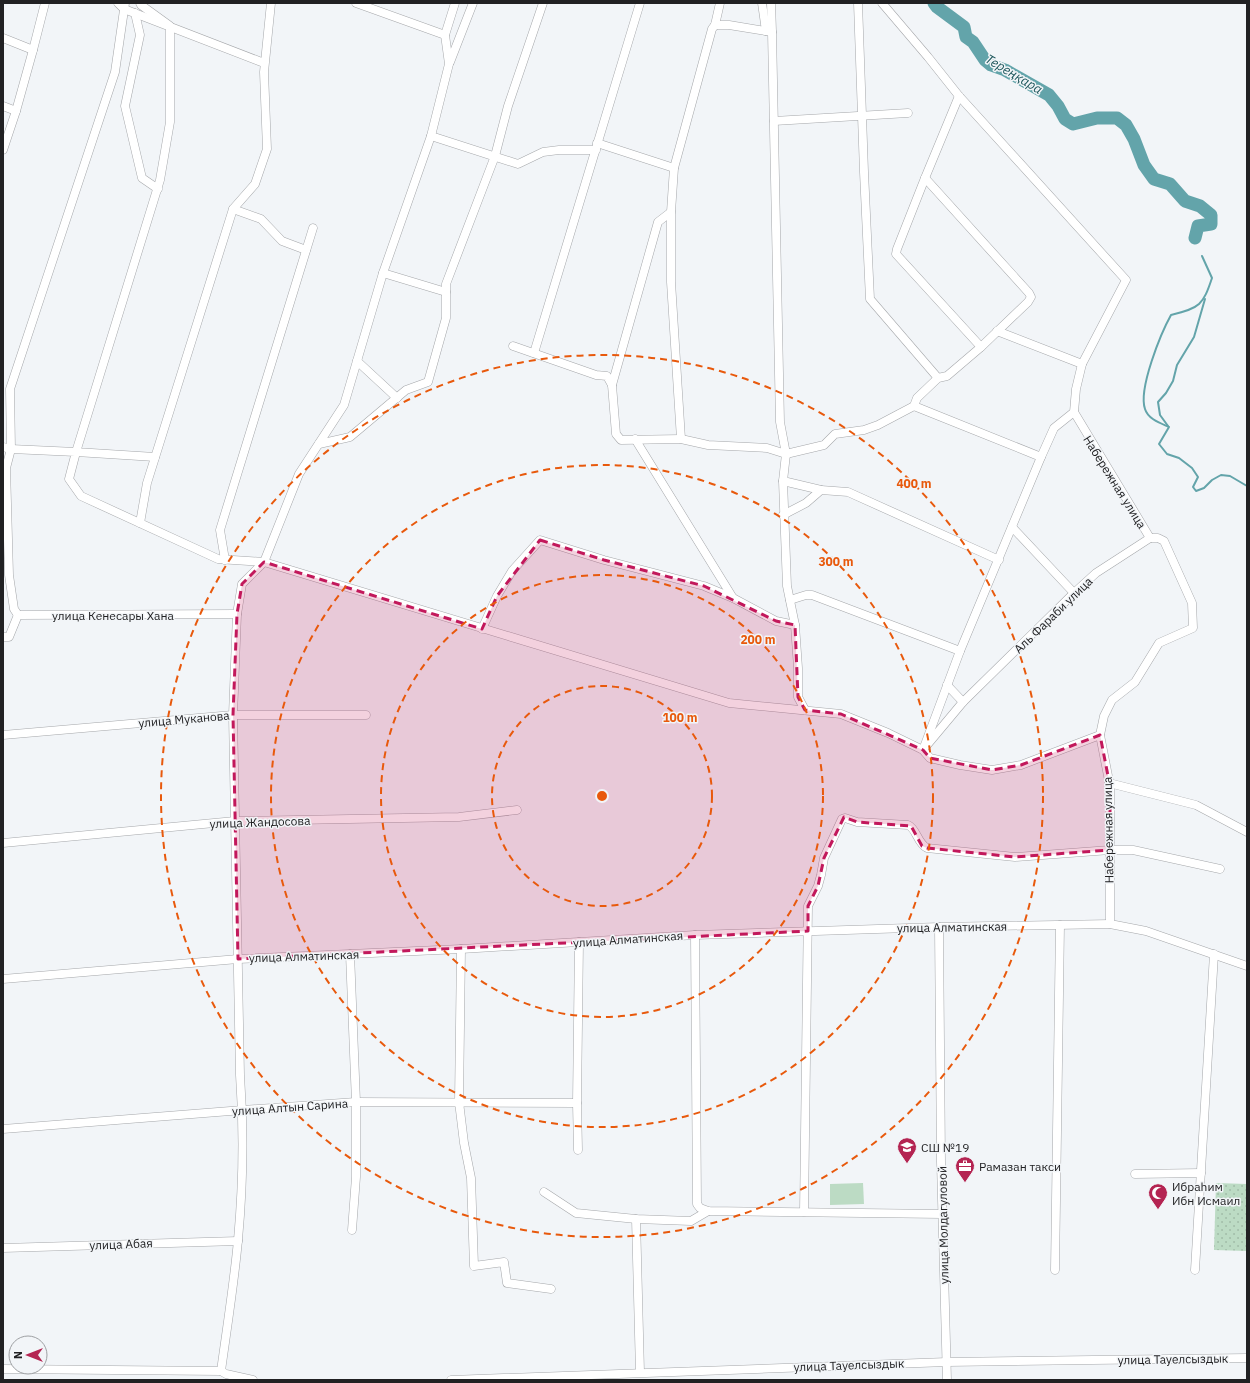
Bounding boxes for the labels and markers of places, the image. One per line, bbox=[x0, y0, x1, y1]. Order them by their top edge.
centre of rings bbox=[595, 789, 609, 803]
school or university icon: СШ №19 bbox=[896, 1136, 918, 1164]
place label: СШ №19 bbox=[921, 1140, 969, 1155]
office icon: Рамазан такси bbox=[954, 1155, 976, 1183]
place label: Рамазан такси bbox=[979, 1159, 1061, 1174]
place label: Ибраһим Ибн Исмаил bbox=[1172, 1179, 1240, 1208]
mosque icon: Ибраһим Ибн Исмаил bbox=[1147, 1182, 1169, 1210]

